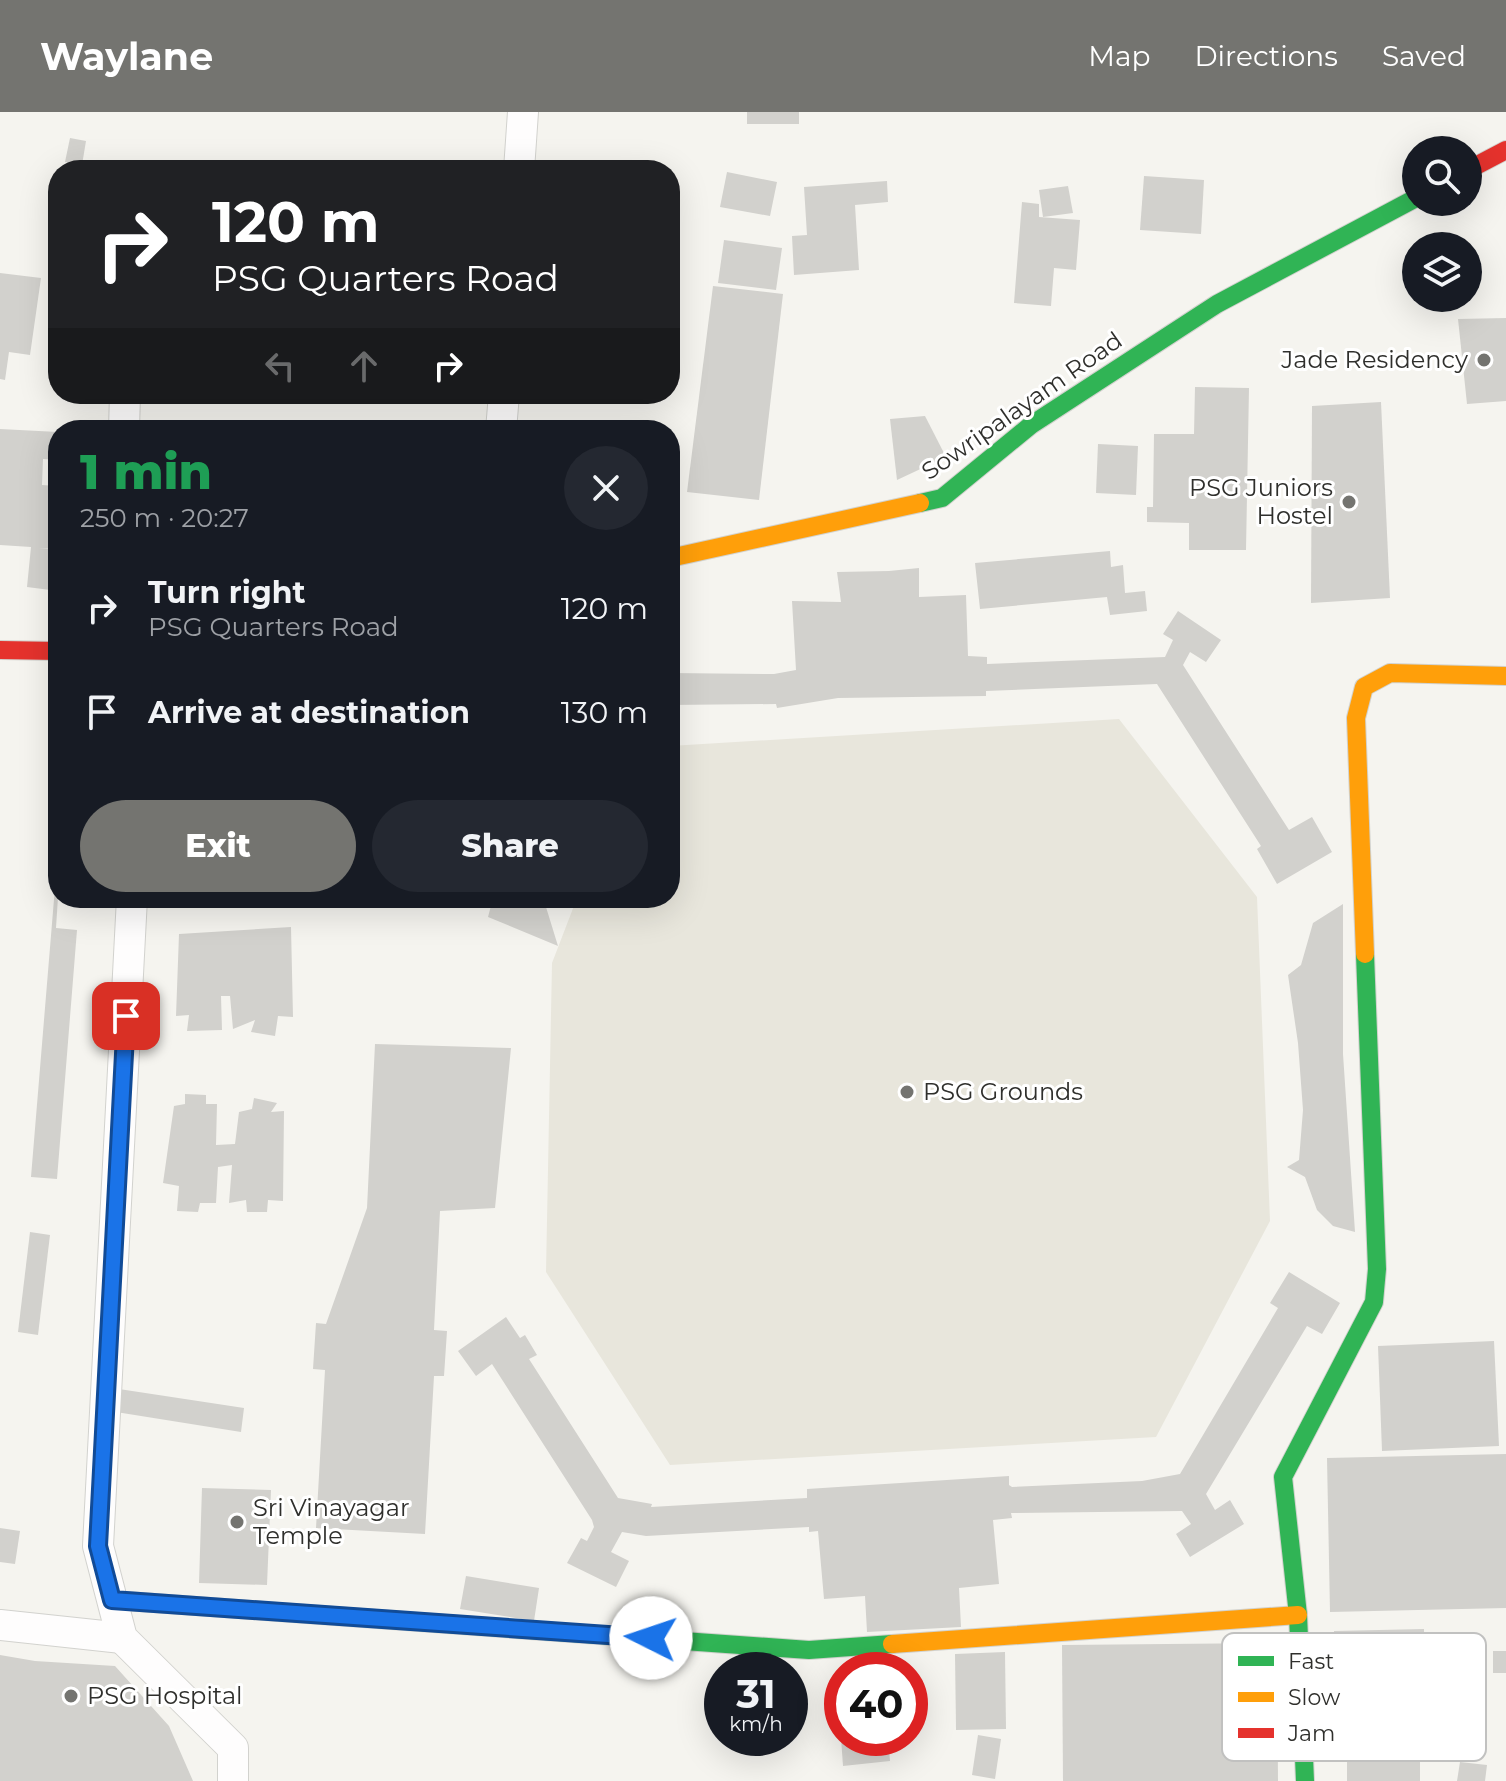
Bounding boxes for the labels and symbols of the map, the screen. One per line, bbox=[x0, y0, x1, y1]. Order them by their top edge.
street label: Sowripalayam Road bbox=[916, 325, 1128, 486]
place label: Jade Residency bbox=[1280, 345, 1468, 374]
marker: Jade Residency bbox=[1475, 351, 1493, 369]
place label: PSG Juniors Hostel bbox=[1189, 473, 1333, 530]
marker: PSG Juniors Hostel bbox=[1340, 493, 1358, 511]
pin bbox=[92, 982, 160, 1050]
place label: PSG Grounds bbox=[923, 1077, 1083, 1106]
marker: PSG Grounds bbox=[898, 1083, 916, 1101]
place label: Sri Vinayagar Temple bbox=[253, 1493, 410, 1550]
marker: Sri Vinayagar Temple bbox=[228, 1513, 246, 1531]
position arrow bbox=[609, 1596, 693, 1680]
legend bbox=[1222, 1633, 1486, 1761]
text: Fast bbox=[1288, 1648, 1334, 1675]
speed limit sign: 40 bbox=[824, 1652, 928, 1756]
place label: PSG Hospital bbox=[87, 1681, 243, 1710]
text: Slow bbox=[1288, 1684, 1341, 1711]
marker: PSG Hospital bbox=[62, 1687, 80, 1705]
text: Jam bbox=[1287, 1720, 1335, 1747]

